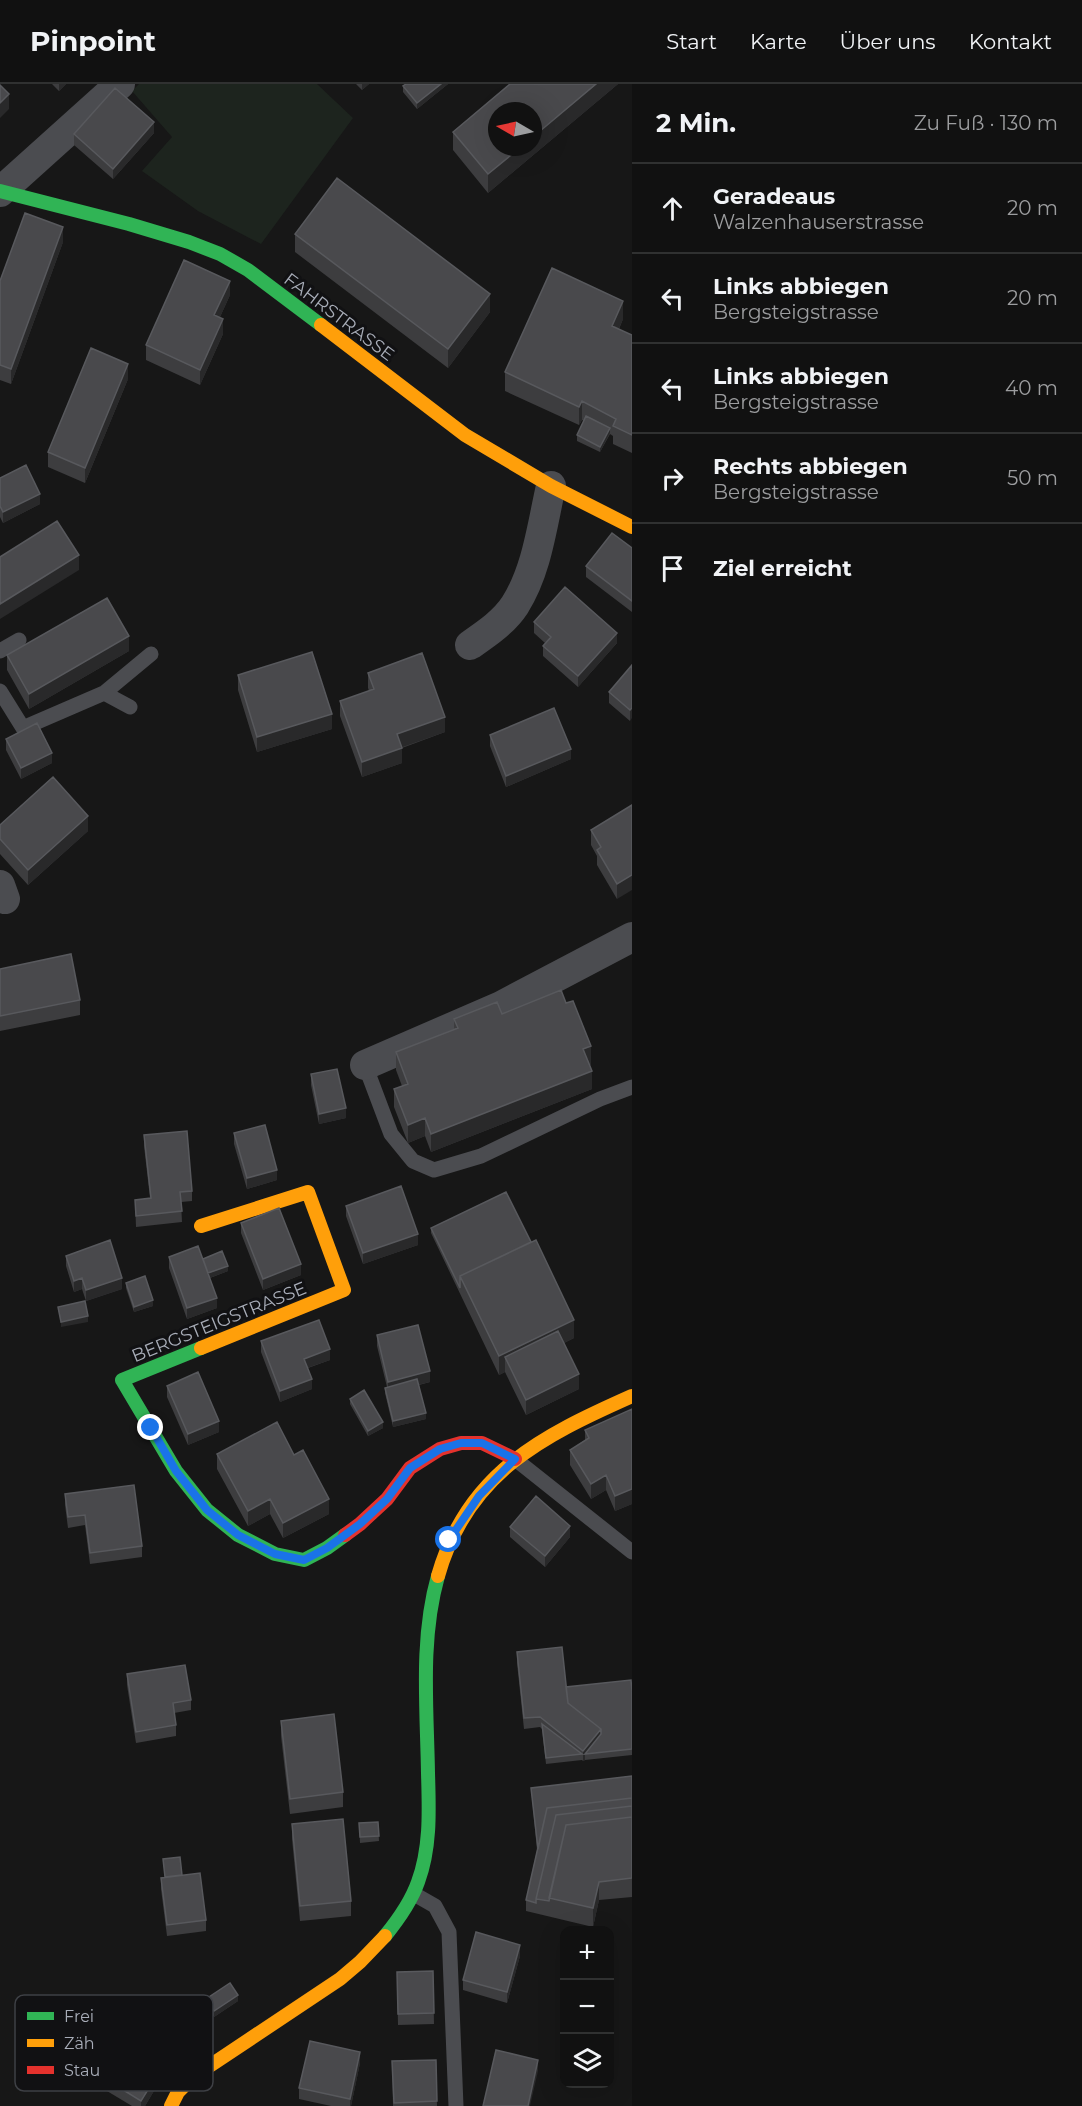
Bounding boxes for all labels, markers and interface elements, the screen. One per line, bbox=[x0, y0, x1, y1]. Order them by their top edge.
text: Pinpoint bbox=[30, 24, 156, 58]
text: Start bbox=[666, 29, 717, 54]
text: Karte bbox=[750, 29, 807, 54]
text: Über uns bbox=[840, 29, 936, 54]
text: Kontakt bbox=[969, 29, 1052, 54]
north arrow bbox=[488, 102, 542, 156]
text: 2 Min. bbox=[656, 107, 736, 139]
text: Zu Fuß · 130 m bbox=[914, 111, 1058, 135]
text: Geradeaus bbox=[713, 183, 835, 210]
icon: ahead bbox=[656, 192, 689, 225]
text: 20 m bbox=[1007, 196, 1058, 220]
text: Walzenhauserstrasse bbox=[713, 210, 924, 234]
street label: FAHRSTRASSE bbox=[279, 268, 399, 366]
text: Links abbiegen bbox=[713, 273, 889, 300]
icon: left bbox=[656, 282, 689, 315]
text: 20 m bbox=[1007, 286, 1058, 310]
text: Bergsteigstrasse bbox=[713, 300, 879, 324]
text: Links abbiegen bbox=[713, 363, 889, 390]
icon: left bbox=[656, 372, 689, 405]
text: 40 m bbox=[1005, 376, 1058, 400]
text: Bergsteigstrasse bbox=[713, 390, 879, 414]
text: Rechts abbiegen bbox=[713, 453, 908, 480]
icon: right bbox=[656, 462, 689, 495]
text: 50 m bbox=[1007, 466, 1058, 490]
text: Bergsteigstrasse bbox=[713, 480, 879, 504]
icon: arrive bbox=[656, 552, 689, 585]
text: Ziel erreicht bbox=[713, 555, 852, 582]
street label: BERGSTEIGSTRASSE bbox=[128, 1277, 310, 1367]
route end bbox=[137, 1414, 163, 1440]
route start bbox=[435, 1526, 461, 1552]
map controls bbox=[560, 1926, 614, 2088]
button: + bbox=[560, 1926, 614, 1980]
button: − bbox=[560, 1980, 614, 2034]
legend bbox=[15, 1995, 213, 2091]
text: Frei bbox=[64, 2007, 94, 2026]
text: Zäh bbox=[64, 2034, 95, 2053]
button: layers bbox=[560, 2034, 614, 2088]
text: Stau bbox=[64, 2061, 100, 2080]

